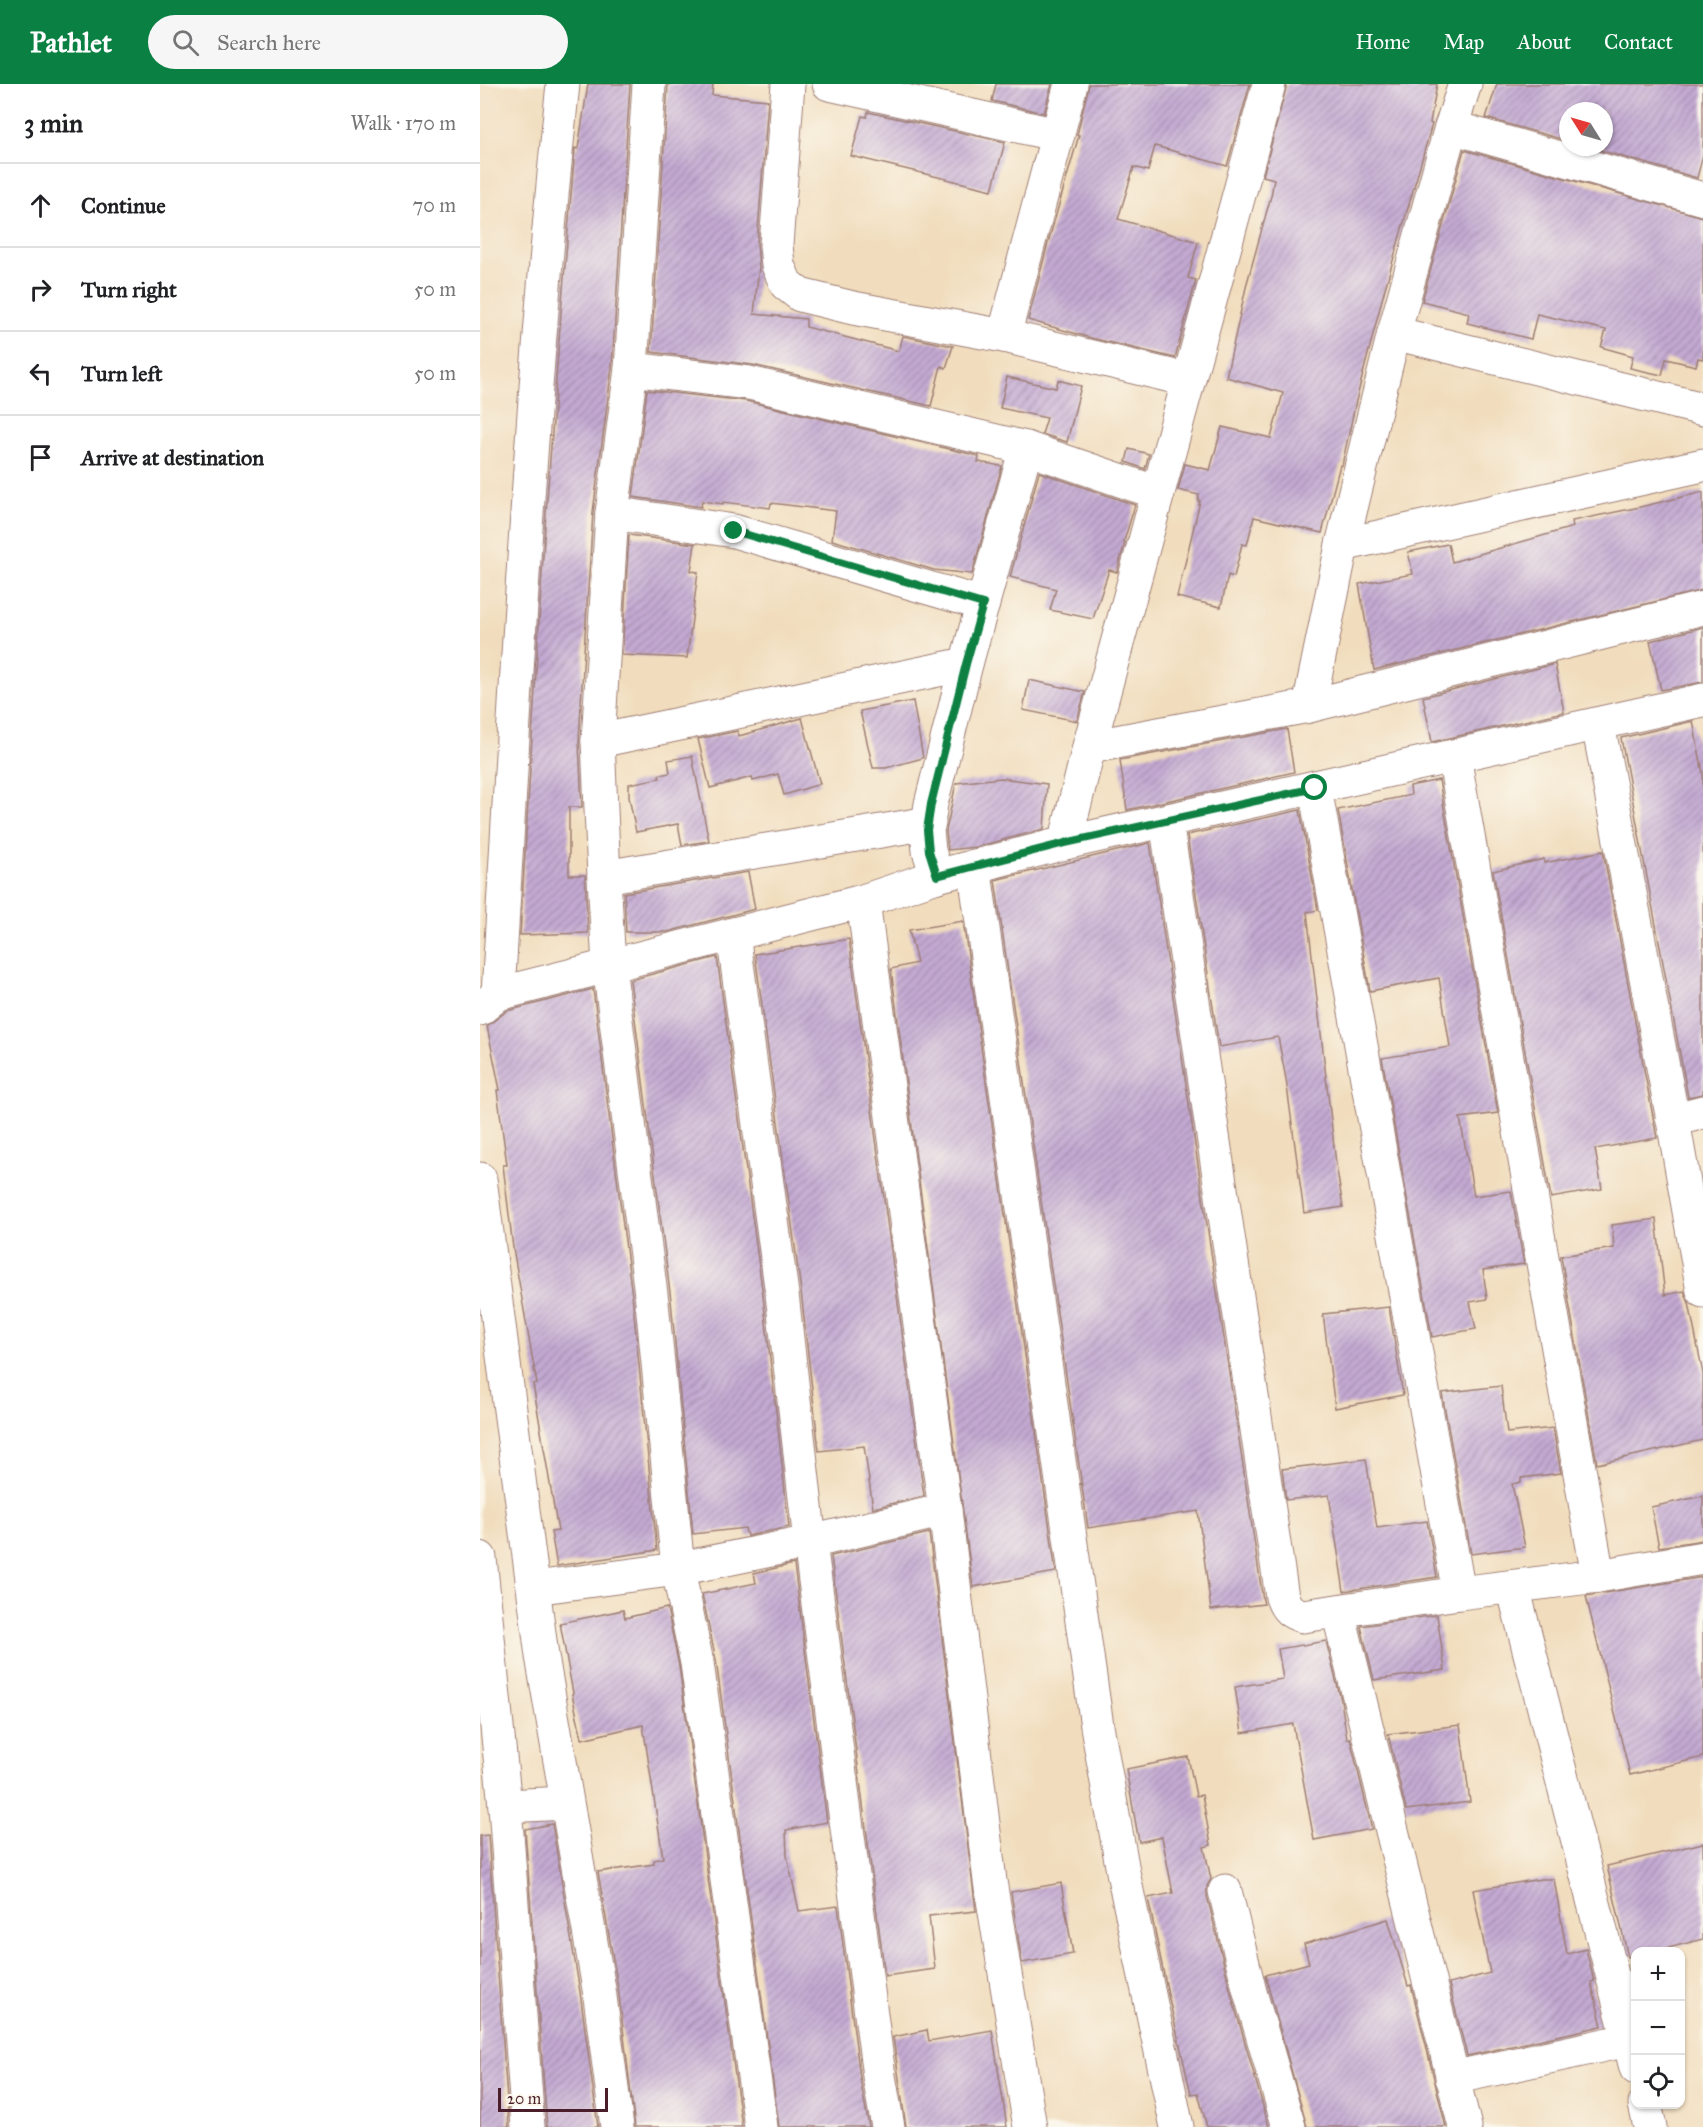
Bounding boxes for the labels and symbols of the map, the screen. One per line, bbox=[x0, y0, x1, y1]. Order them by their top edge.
north arrow bbox=[1559, 102, 1613, 156]
route end bbox=[720, 517, 746, 543]
route start bbox=[1301, 774, 1327, 800]
scale bar bbox=[498, 2085, 608, 2112]

